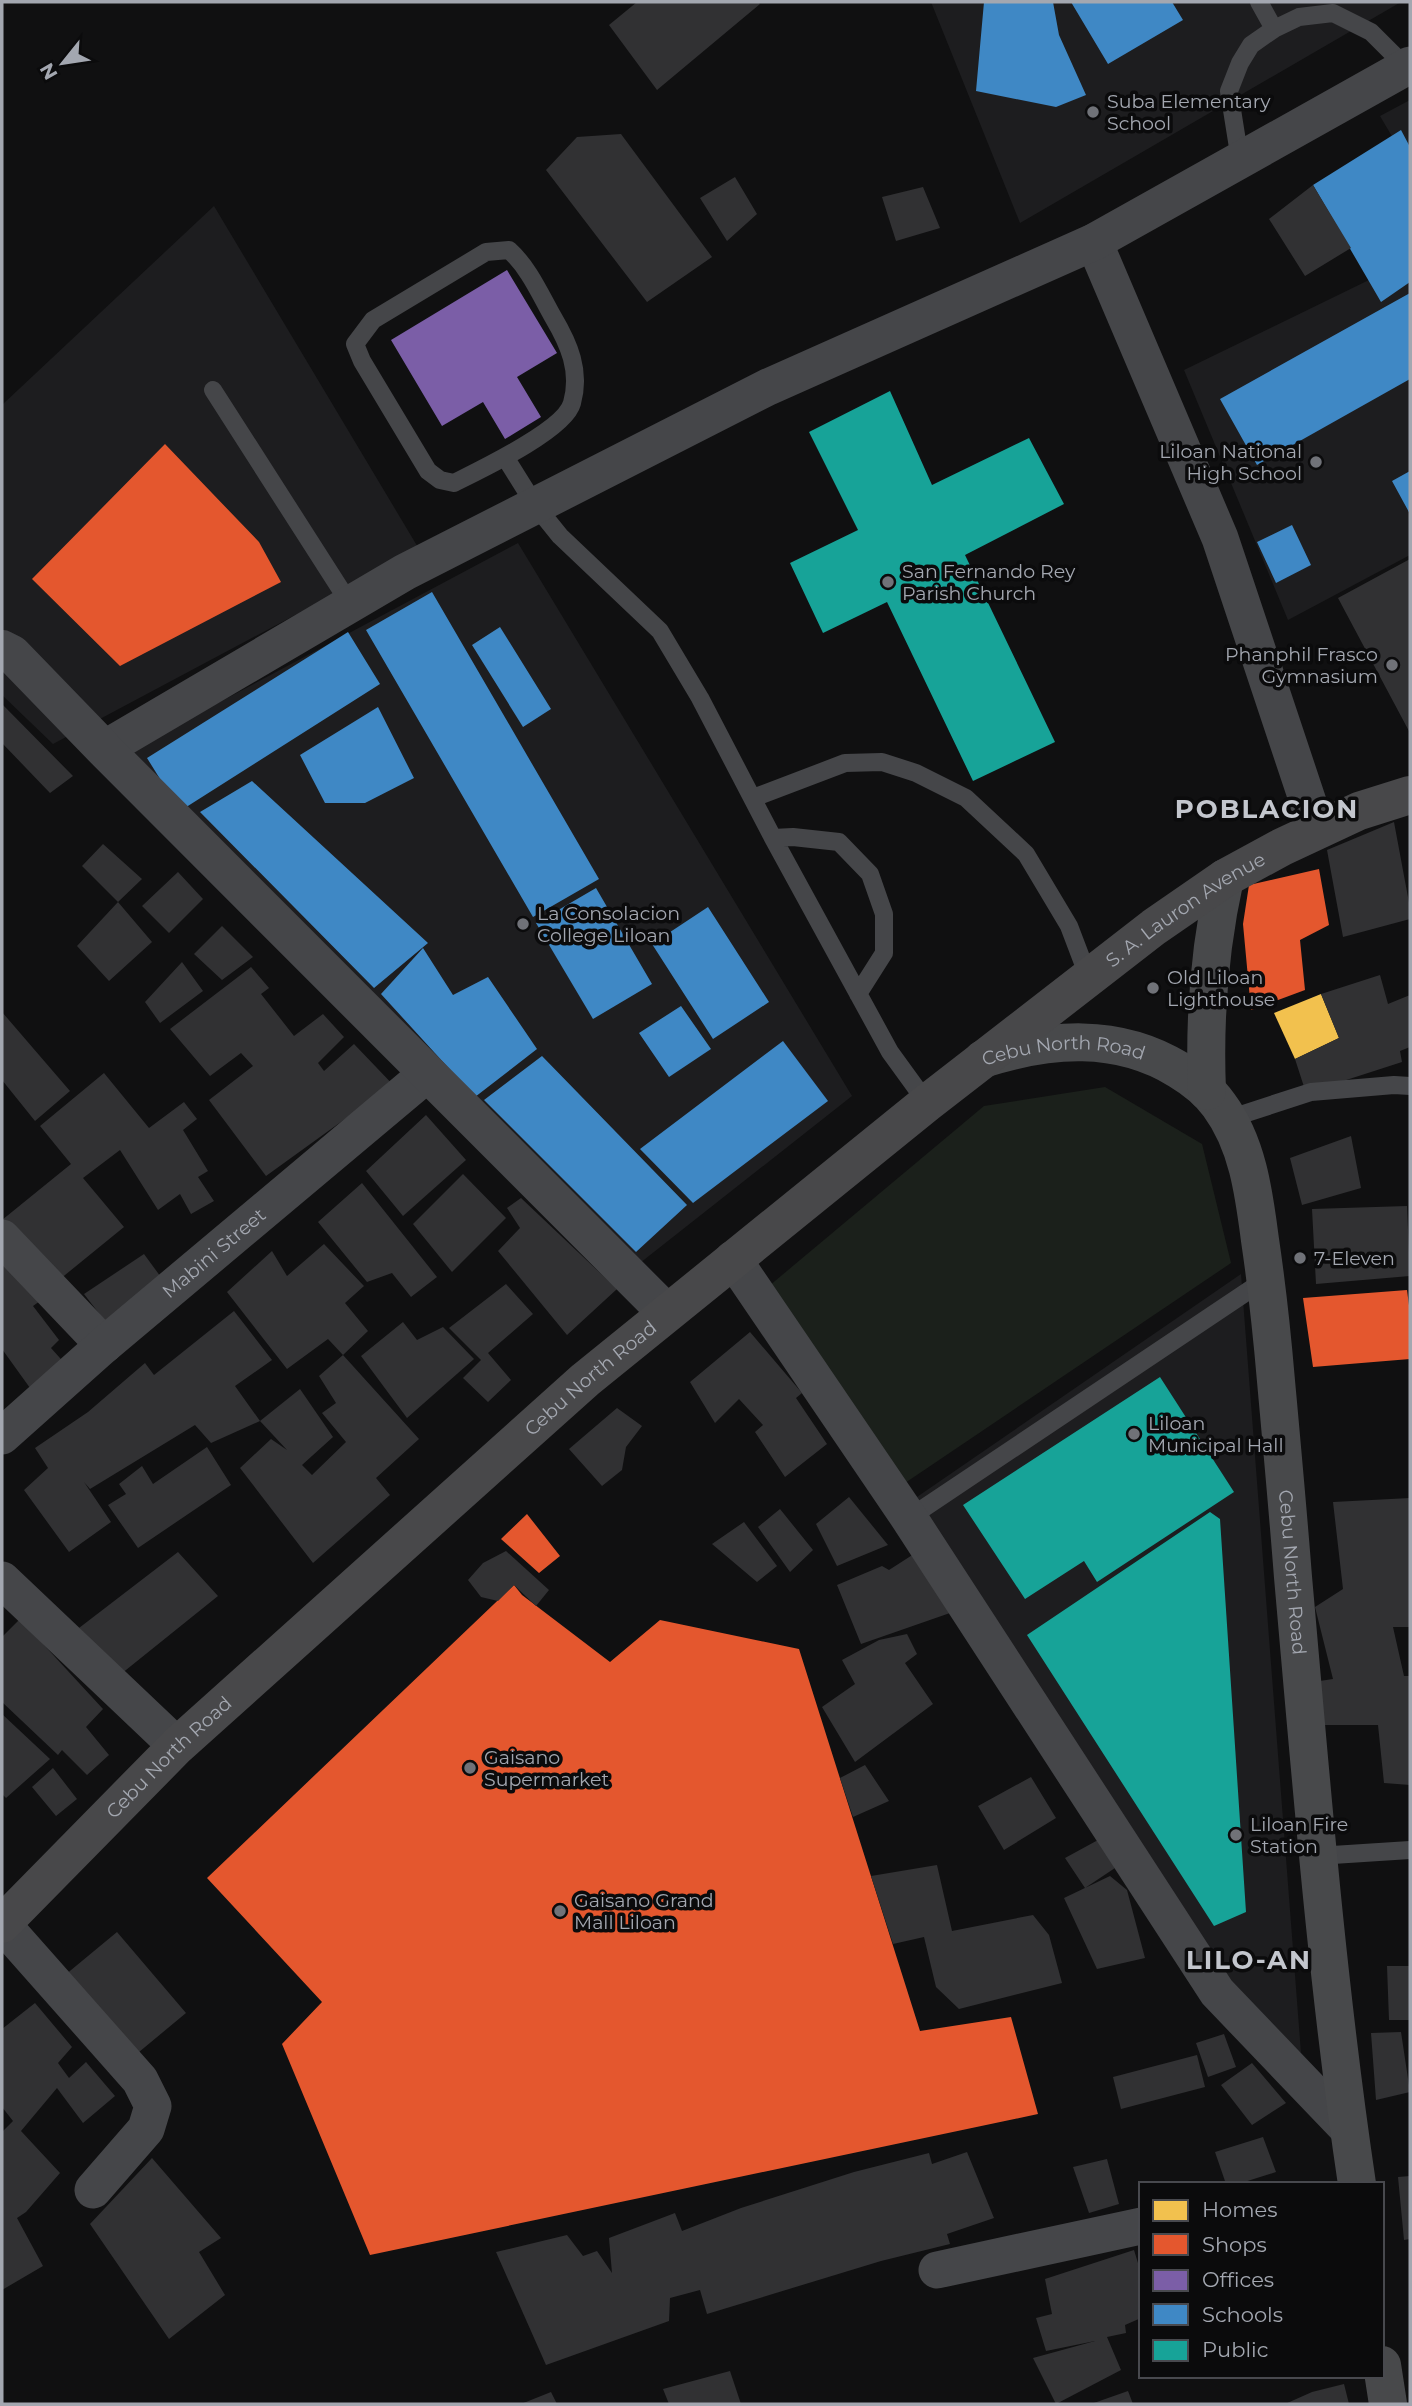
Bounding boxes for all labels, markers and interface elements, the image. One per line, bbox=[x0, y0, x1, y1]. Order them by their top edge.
north arrow bbox=[28, 28, 98, 98]
text: N bbox=[35, 59, 63, 84]
place label: Suba Elementary School bbox=[1107, 90, 1271, 135]
marker: Suba Elementary School bbox=[1085, 104, 1101, 120]
place label: Liloan National High School bbox=[1159, 440, 1302, 485]
marker: Liloan National High School bbox=[1308, 454, 1324, 470]
place label: San Fernando Rey Parish Church bbox=[902, 560, 1076, 605]
marker: San Fernando Rey Parish Church bbox=[880, 574, 896, 590]
place label: Phanphil Frasco Gymnasium bbox=[1225, 643, 1378, 688]
marker: Phanphil Frasco Gymnasium bbox=[1384, 657, 1400, 673]
district label: POBLACION bbox=[1175, 793, 1359, 825]
street label: S. A. Lauron Avenue bbox=[1101, 847, 1269, 972]
place label: La Consolacion College Liloan bbox=[537, 902, 680, 947]
marker: La Consolacion College Liloan bbox=[515, 916, 531, 932]
place label: Old Liloan Lighthouse bbox=[1167, 966, 1275, 1011]
marker: Old Liloan Lighthouse bbox=[1145, 980, 1161, 996]
street label: Cebu North Road bbox=[979, 1031, 1148, 1071]
street label: Mabini Street bbox=[158, 1203, 271, 1303]
place label: 7-Eleven bbox=[1314, 1247, 1395, 1270]
marker: 7-Eleven bbox=[1292, 1250, 1308, 1266]
street label: Cebu North Road bbox=[520, 1316, 661, 1441]
place label: Liloan Municipal Hall bbox=[1148, 1412, 1284, 1457]
marker: Liloan Municipal Hall bbox=[1126, 1426, 1142, 1442]
street label: Cebu North Road bbox=[1274, 1489, 1311, 1656]
street label: Cebu North Road bbox=[102, 1692, 237, 1823]
place label: Gaisano Supermarket bbox=[484, 1746, 610, 1791]
marker: Gaisano Supermarket bbox=[462, 1760, 478, 1776]
place label: Liloan Fire Station bbox=[1250, 1813, 1348, 1858]
marker: Liloan Fire Station bbox=[1228, 1827, 1244, 1843]
place label: Gaisano Grand Mall Liloan bbox=[574, 1889, 714, 1934]
marker: Gaisano Grand Mall Liloan bbox=[552, 1903, 568, 1919]
district label: LILO-AN bbox=[1186, 1944, 1312, 1976]
legend bbox=[1139, 2182, 1384, 2378]
text: Homes bbox=[1202, 2197, 1277, 2222]
text: Shops bbox=[1202, 2232, 1267, 2257]
text: Offices bbox=[1202, 2267, 1274, 2292]
text: Schools bbox=[1202, 2302, 1283, 2327]
text: Public bbox=[1202, 2337, 1269, 2362]

